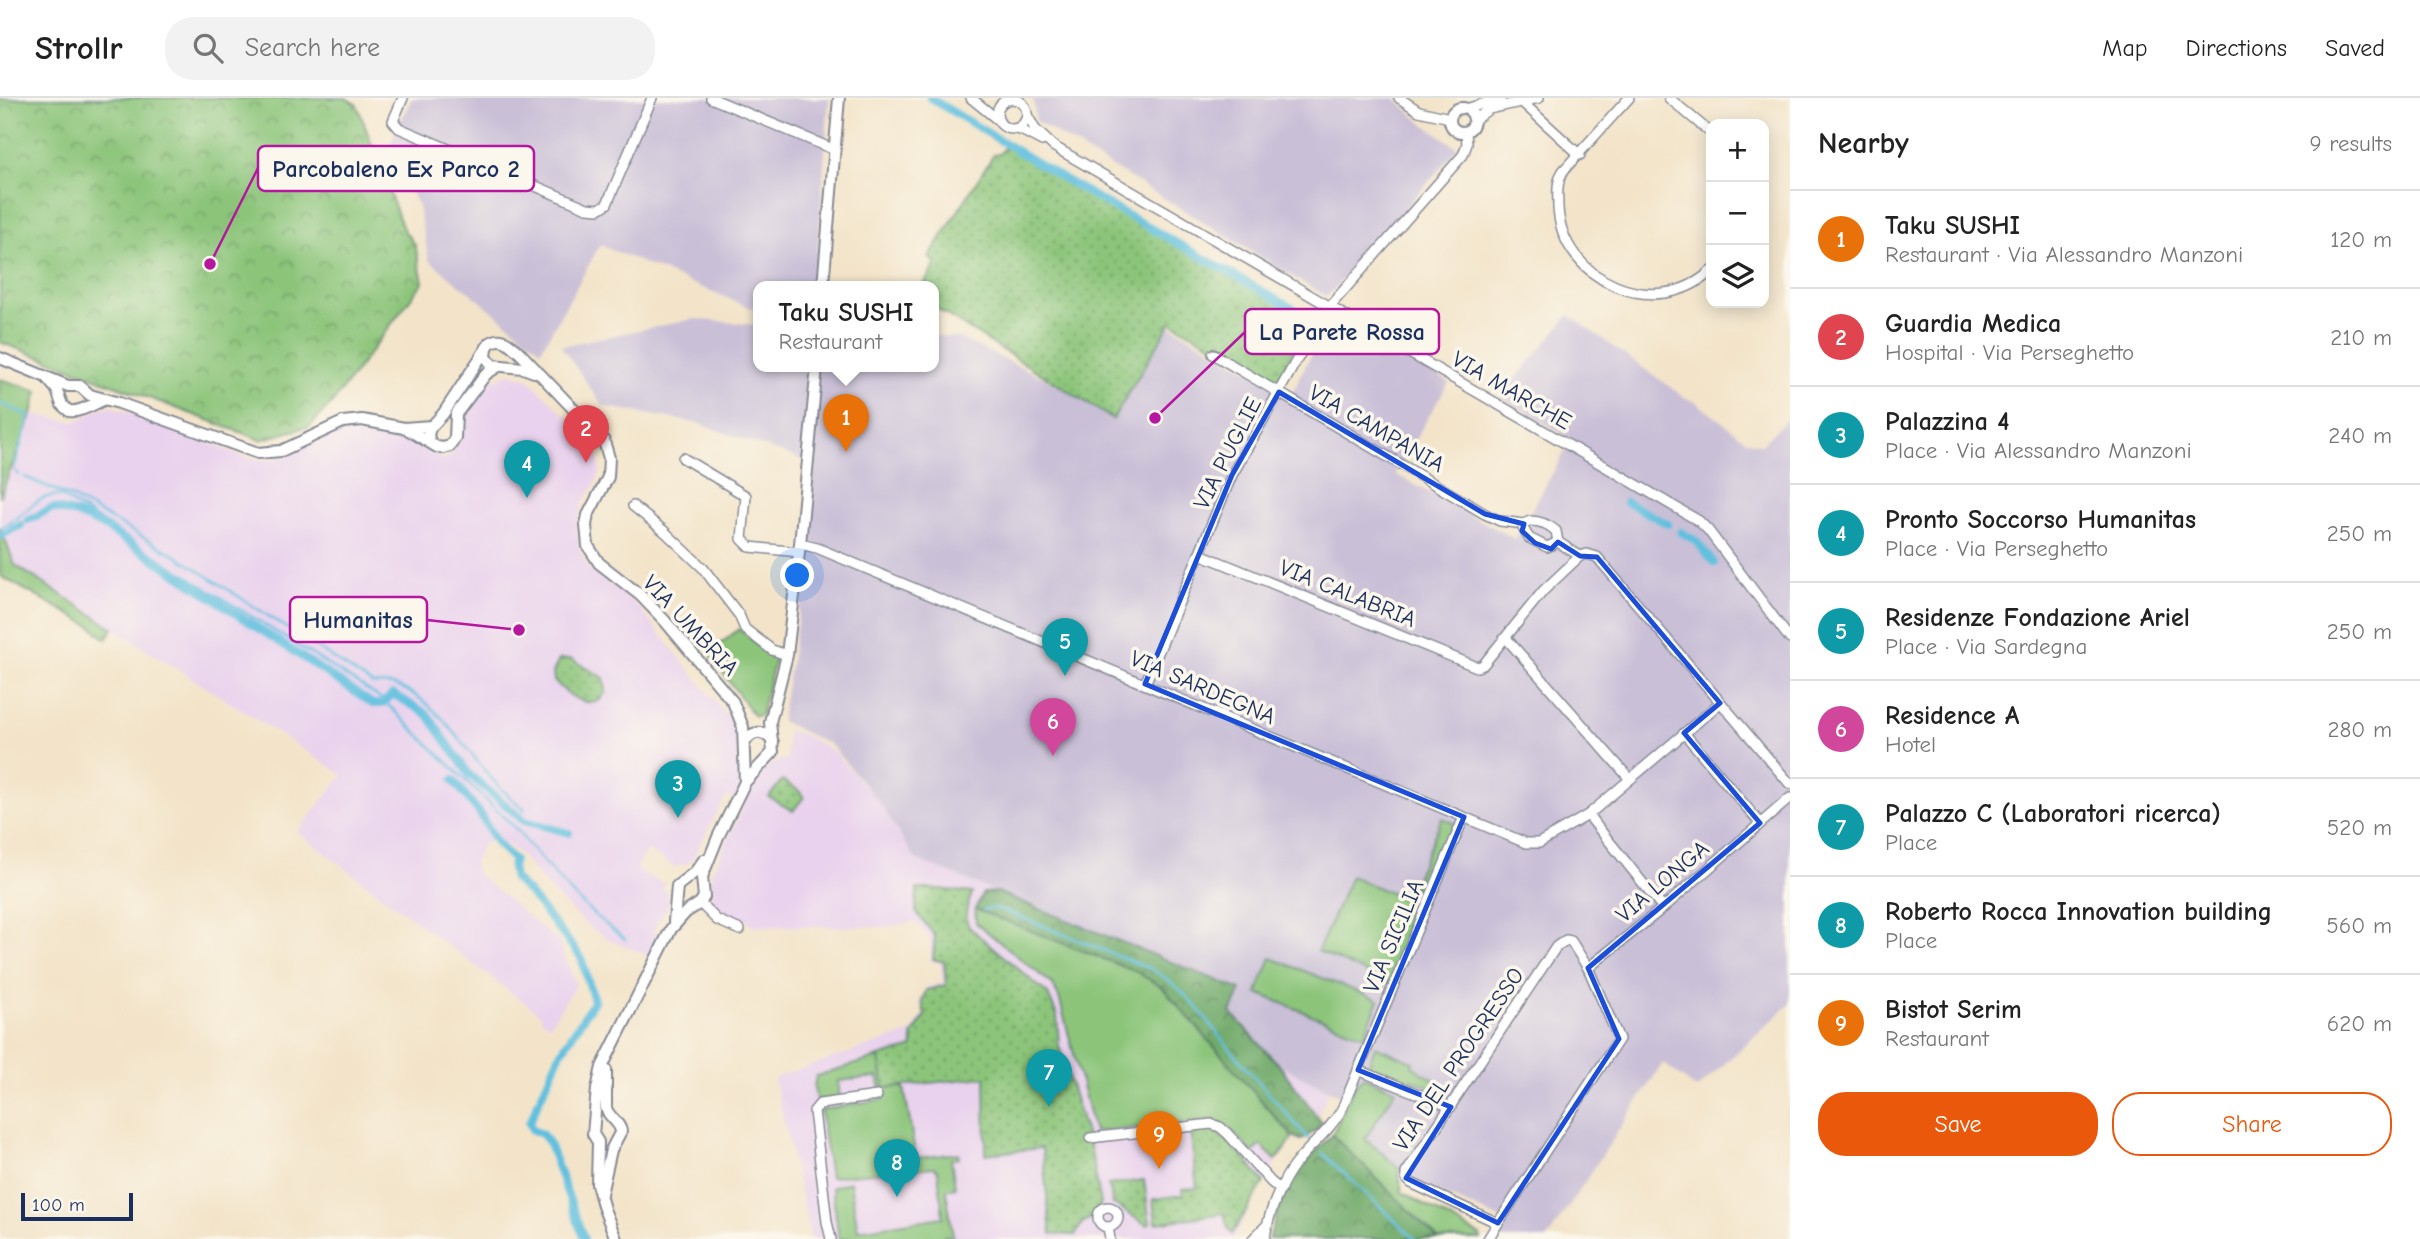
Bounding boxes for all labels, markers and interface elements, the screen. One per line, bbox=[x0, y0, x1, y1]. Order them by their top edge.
search box bbox=[165, 17, 655, 80]
text: Strollr bbox=[35, 29, 123, 67]
icon: search bbox=[189, 29, 227, 67]
text: Search here bbox=[245, 33, 380, 63]
text: Map bbox=[2102, 34, 2148, 62]
text: Directions bbox=[2186, 34, 2287, 62]
text: Saved bbox=[2325, 34, 2385, 62]
map controls bbox=[1706, 119, 1769, 308]
button: + bbox=[1706, 119, 1769, 182]
text: Nearby bbox=[1818, 126, 1909, 161]
text: 9 results bbox=[2309, 130, 2392, 157]
callout: Parcobaleno Ex Parco 2 bbox=[258, 146, 534, 191]
text: Parcobaleno Ex Parco 2 bbox=[272, 155, 520, 183]
button: − bbox=[1706, 182, 1769, 245]
text: Taku SUSHI bbox=[1885, 211, 2020, 241]
text: 1 bbox=[1836, 226, 1846, 253]
text: 120 m bbox=[2330, 226, 2392, 253]
text: Restaurant · Via Alessandro Manzoni bbox=[1885, 241, 2243, 268]
button: layers bbox=[1706, 245, 1769, 308]
popup bbox=[753, 281, 939, 372]
text: Taku SUSHI bbox=[778, 298, 914, 328]
callout: La Parete Rossa bbox=[1245, 309, 1439, 354]
text: Guardia Medica bbox=[1885, 309, 2061, 339]
text: La Parete Rossa bbox=[1259, 318, 1425, 346]
text: 2 bbox=[1835, 324, 1847, 351]
text: 210 m bbox=[2330, 324, 2392, 351]
text: Restaurant bbox=[778, 328, 882, 355]
text: Hospital · Via Perseghetto bbox=[1885, 339, 2134, 366]
street label: VIA MARCHE bbox=[1447, 345, 1576, 436]
street label: VIA CAMPANIA bbox=[1304, 379, 1449, 478]
street label: VIA PUGLIE bbox=[1188, 393, 1267, 514]
pin: 1 bbox=[823, 394, 869, 452]
pin: 2 bbox=[563, 405, 609, 463]
text: Palazzina 4 bbox=[1885, 407, 2009, 437]
text: 3 bbox=[1835, 422, 1847, 449]
text: 240 m bbox=[2328, 422, 2392, 449]
text: Place · Via Alessandro Manzoni bbox=[1885, 437, 2192, 464]
pin: 4 bbox=[504, 440, 550, 498]
text: Pronto Soccorso Humanitas bbox=[1885, 505, 2196, 535]
text: 4 bbox=[1836, 520, 1846, 547]
text: 250 m bbox=[2327, 520, 2392, 547]
text: Place · Via Perseghetto bbox=[1885, 535, 2108, 562]
street label: VIA CALABRIA bbox=[1275, 554, 1420, 633]
your location bbox=[780, 558, 814, 592]
street label: VIA UMBRIA bbox=[637, 569, 744, 681]
callout: Humanitas bbox=[290, 597, 427, 642]
text: Residenze Fondazione Ariel bbox=[1885, 603, 2190, 633]
text: Humanitas bbox=[303, 606, 413, 634]
pin: 5 bbox=[1042, 618, 1088, 676]
text: 5 bbox=[1835, 618, 1847, 645]
text: 250 m bbox=[2327, 618, 2392, 645]
text: Place · Via Sardegna bbox=[1885, 633, 2087, 660]
street label: VIA SARDEGNA bbox=[1126, 645, 1280, 730]
pin: 6 bbox=[1030, 698, 1076, 756]
text: Residence A bbox=[1885, 701, 2019, 731]
text: 6 bbox=[1835, 716, 1847, 743]
text: 280 m bbox=[2327, 716, 2392, 743]
text: Hotel bbox=[1885, 731, 1936, 758]
pin: 3 bbox=[655, 760, 701, 818]
text: Palazzo C (Laboratori ricerca) bbox=[1885, 799, 2221, 829]
text: 7 bbox=[1836, 814, 1846, 841]
text: 520 m bbox=[2327, 814, 2392, 841]
text: Place bbox=[1885, 829, 1937, 856]
street label: VIA LONGA bbox=[1610, 835, 1714, 928]
street label: VIA SICILIA bbox=[1358, 875, 1429, 997]
text: Roberto Rocca Innovation building bbox=[1885, 897, 2272, 927]
text: 8 bbox=[1835, 912, 1847, 939]
text: 560 m bbox=[2326, 912, 2392, 939]
text: Place bbox=[1885, 927, 1937, 954]
street label: VIA DEL PROGRESSO bbox=[1387, 962, 1530, 1156]
text: Bistot Serim bbox=[1885, 995, 2022, 1025]
text: 9 bbox=[1835, 1010, 1847, 1037]
text: 620 m bbox=[2327, 1010, 2392, 1037]
text: Restaurant bbox=[1885, 1025, 1989, 1052]
pin: 7 bbox=[1026, 1049, 1072, 1107]
button: Save bbox=[1818, 1092, 2098, 1156]
button: Share bbox=[2112, 1092, 2392, 1156]
pin: 9 bbox=[1136, 1111, 1182, 1169]
pin: 8 bbox=[874, 1139, 920, 1197]
scale bar bbox=[21, 1190, 133, 1222]
text: 100 m bbox=[32, 1194, 85, 1216]

